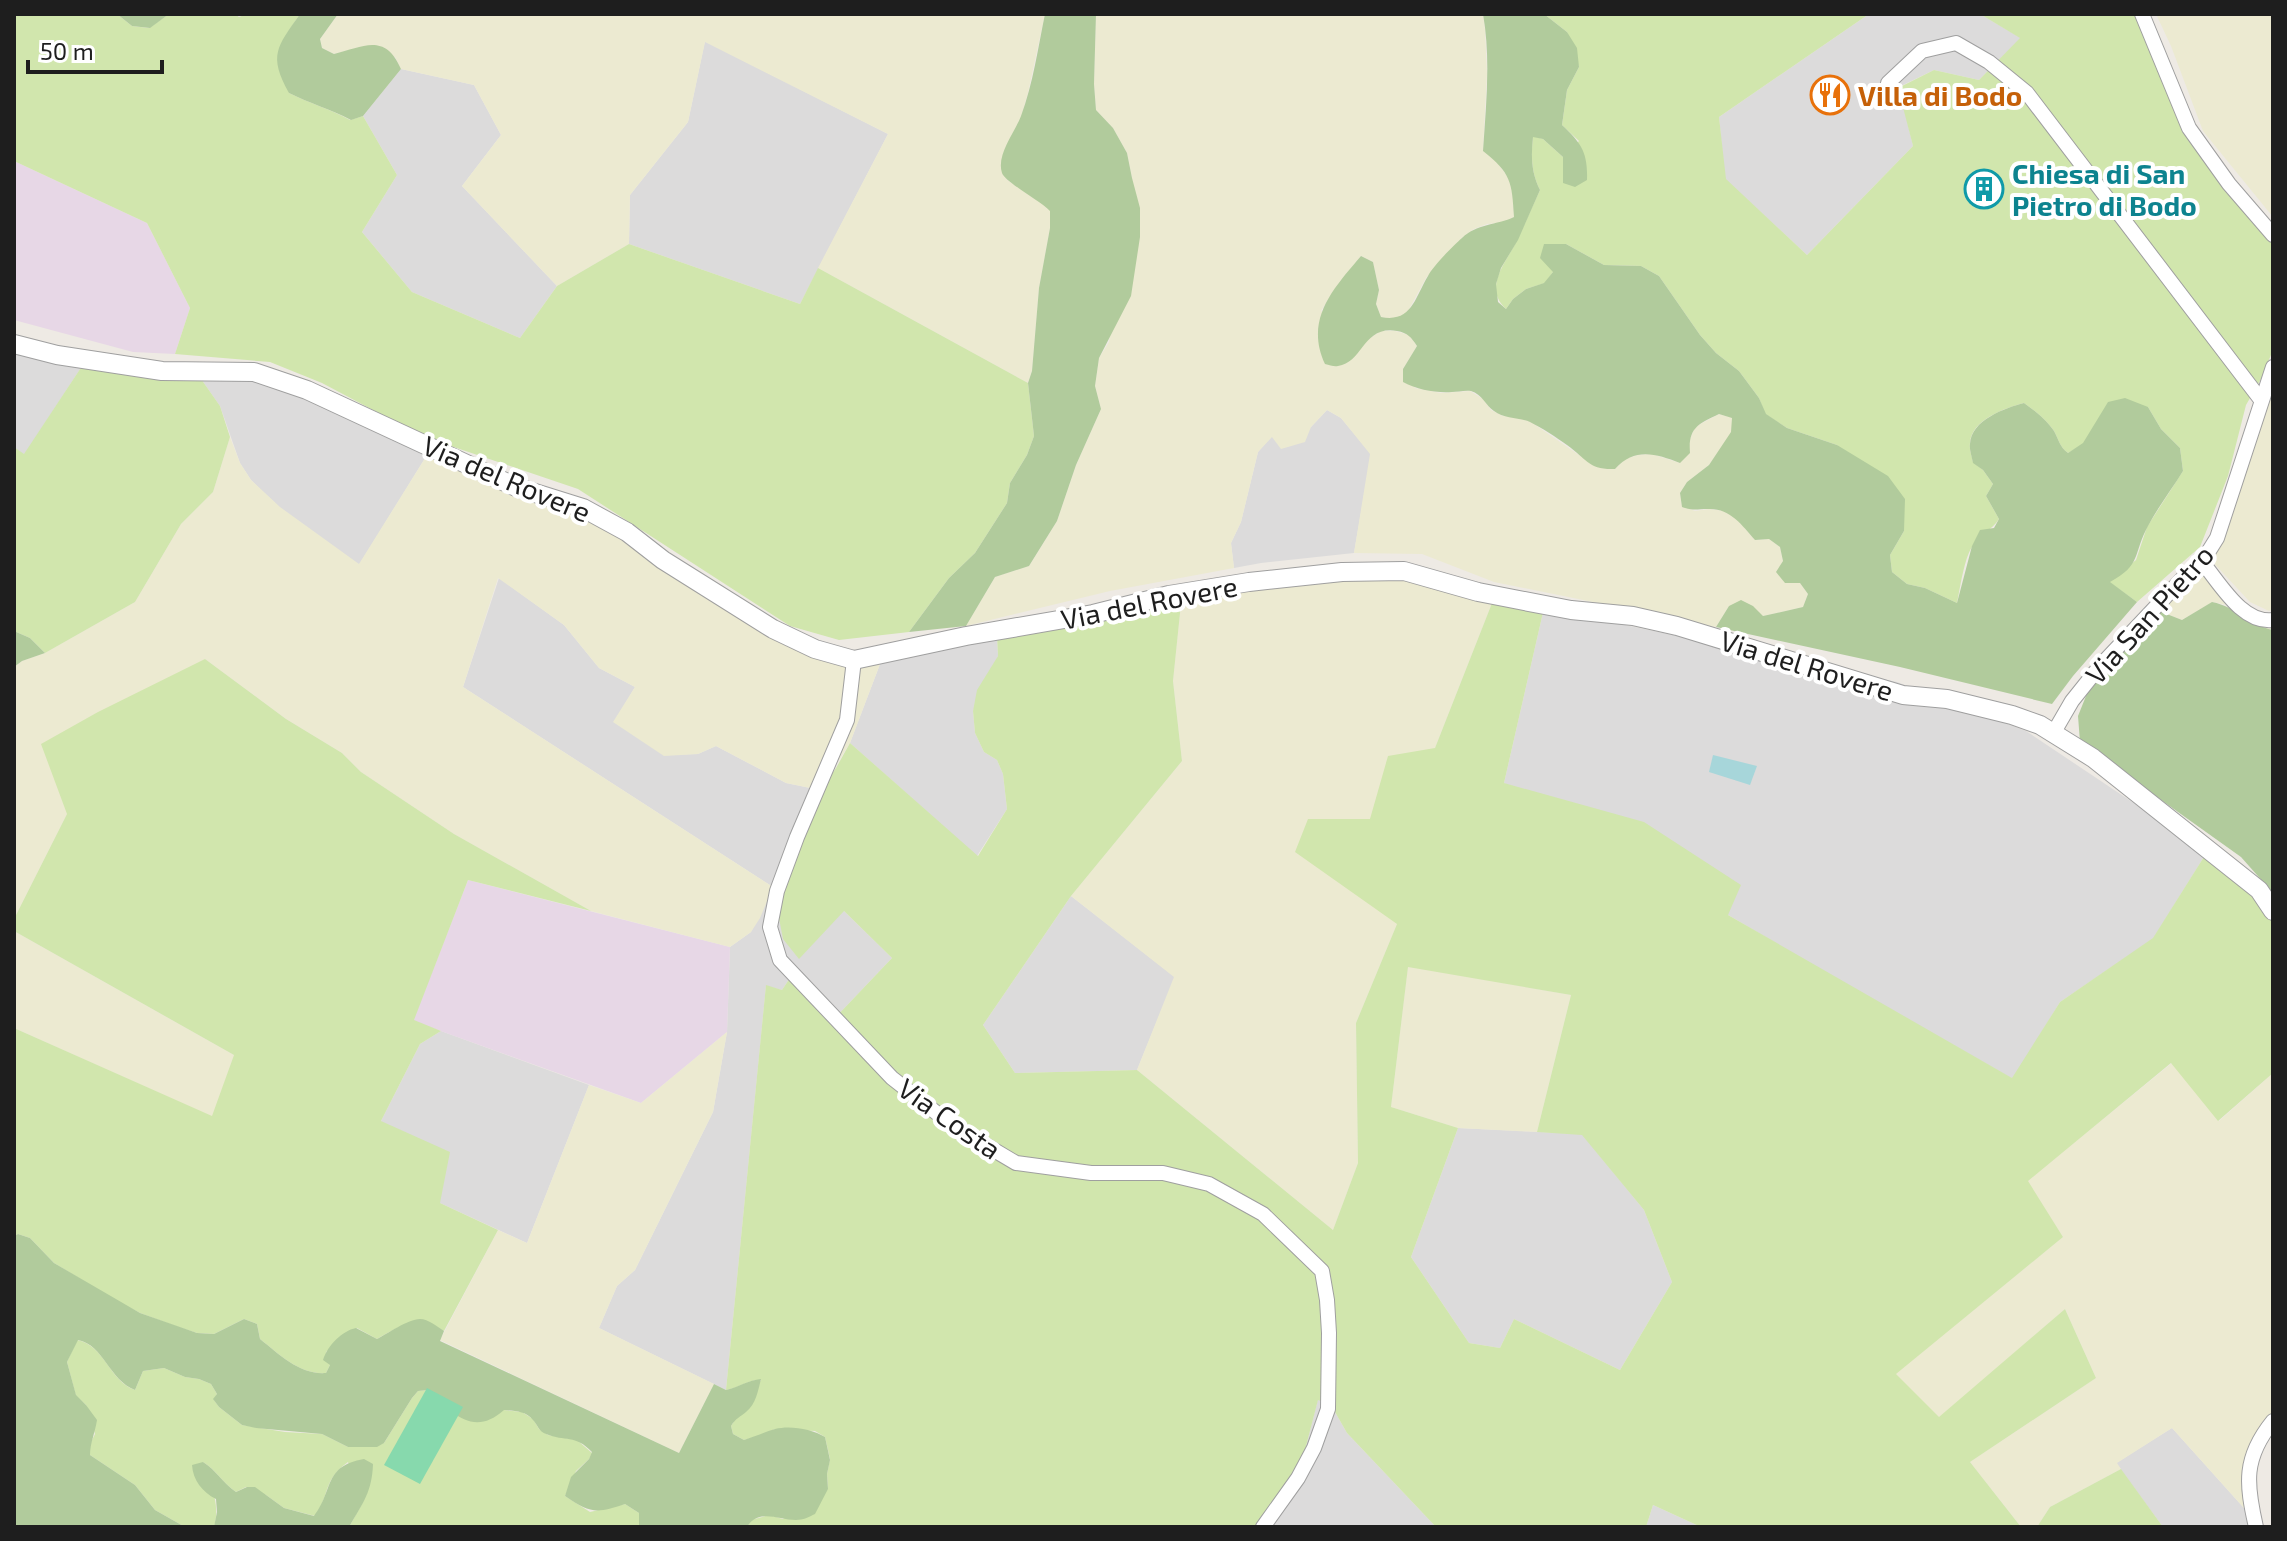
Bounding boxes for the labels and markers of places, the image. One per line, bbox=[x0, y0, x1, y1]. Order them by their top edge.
restaurant icon: Villa di Bodo bbox=[1809, 74, 1851, 116]
place label: Villa di Bodo bbox=[1858, 78, 2022, 112]
place label: Chiesa di San Pietro di Bodo bbox=[2012, 156, 2197, 222]
building icon: Chiesa di San Pietro di Bodo bbox=[1963, 168, 2005, 210]

